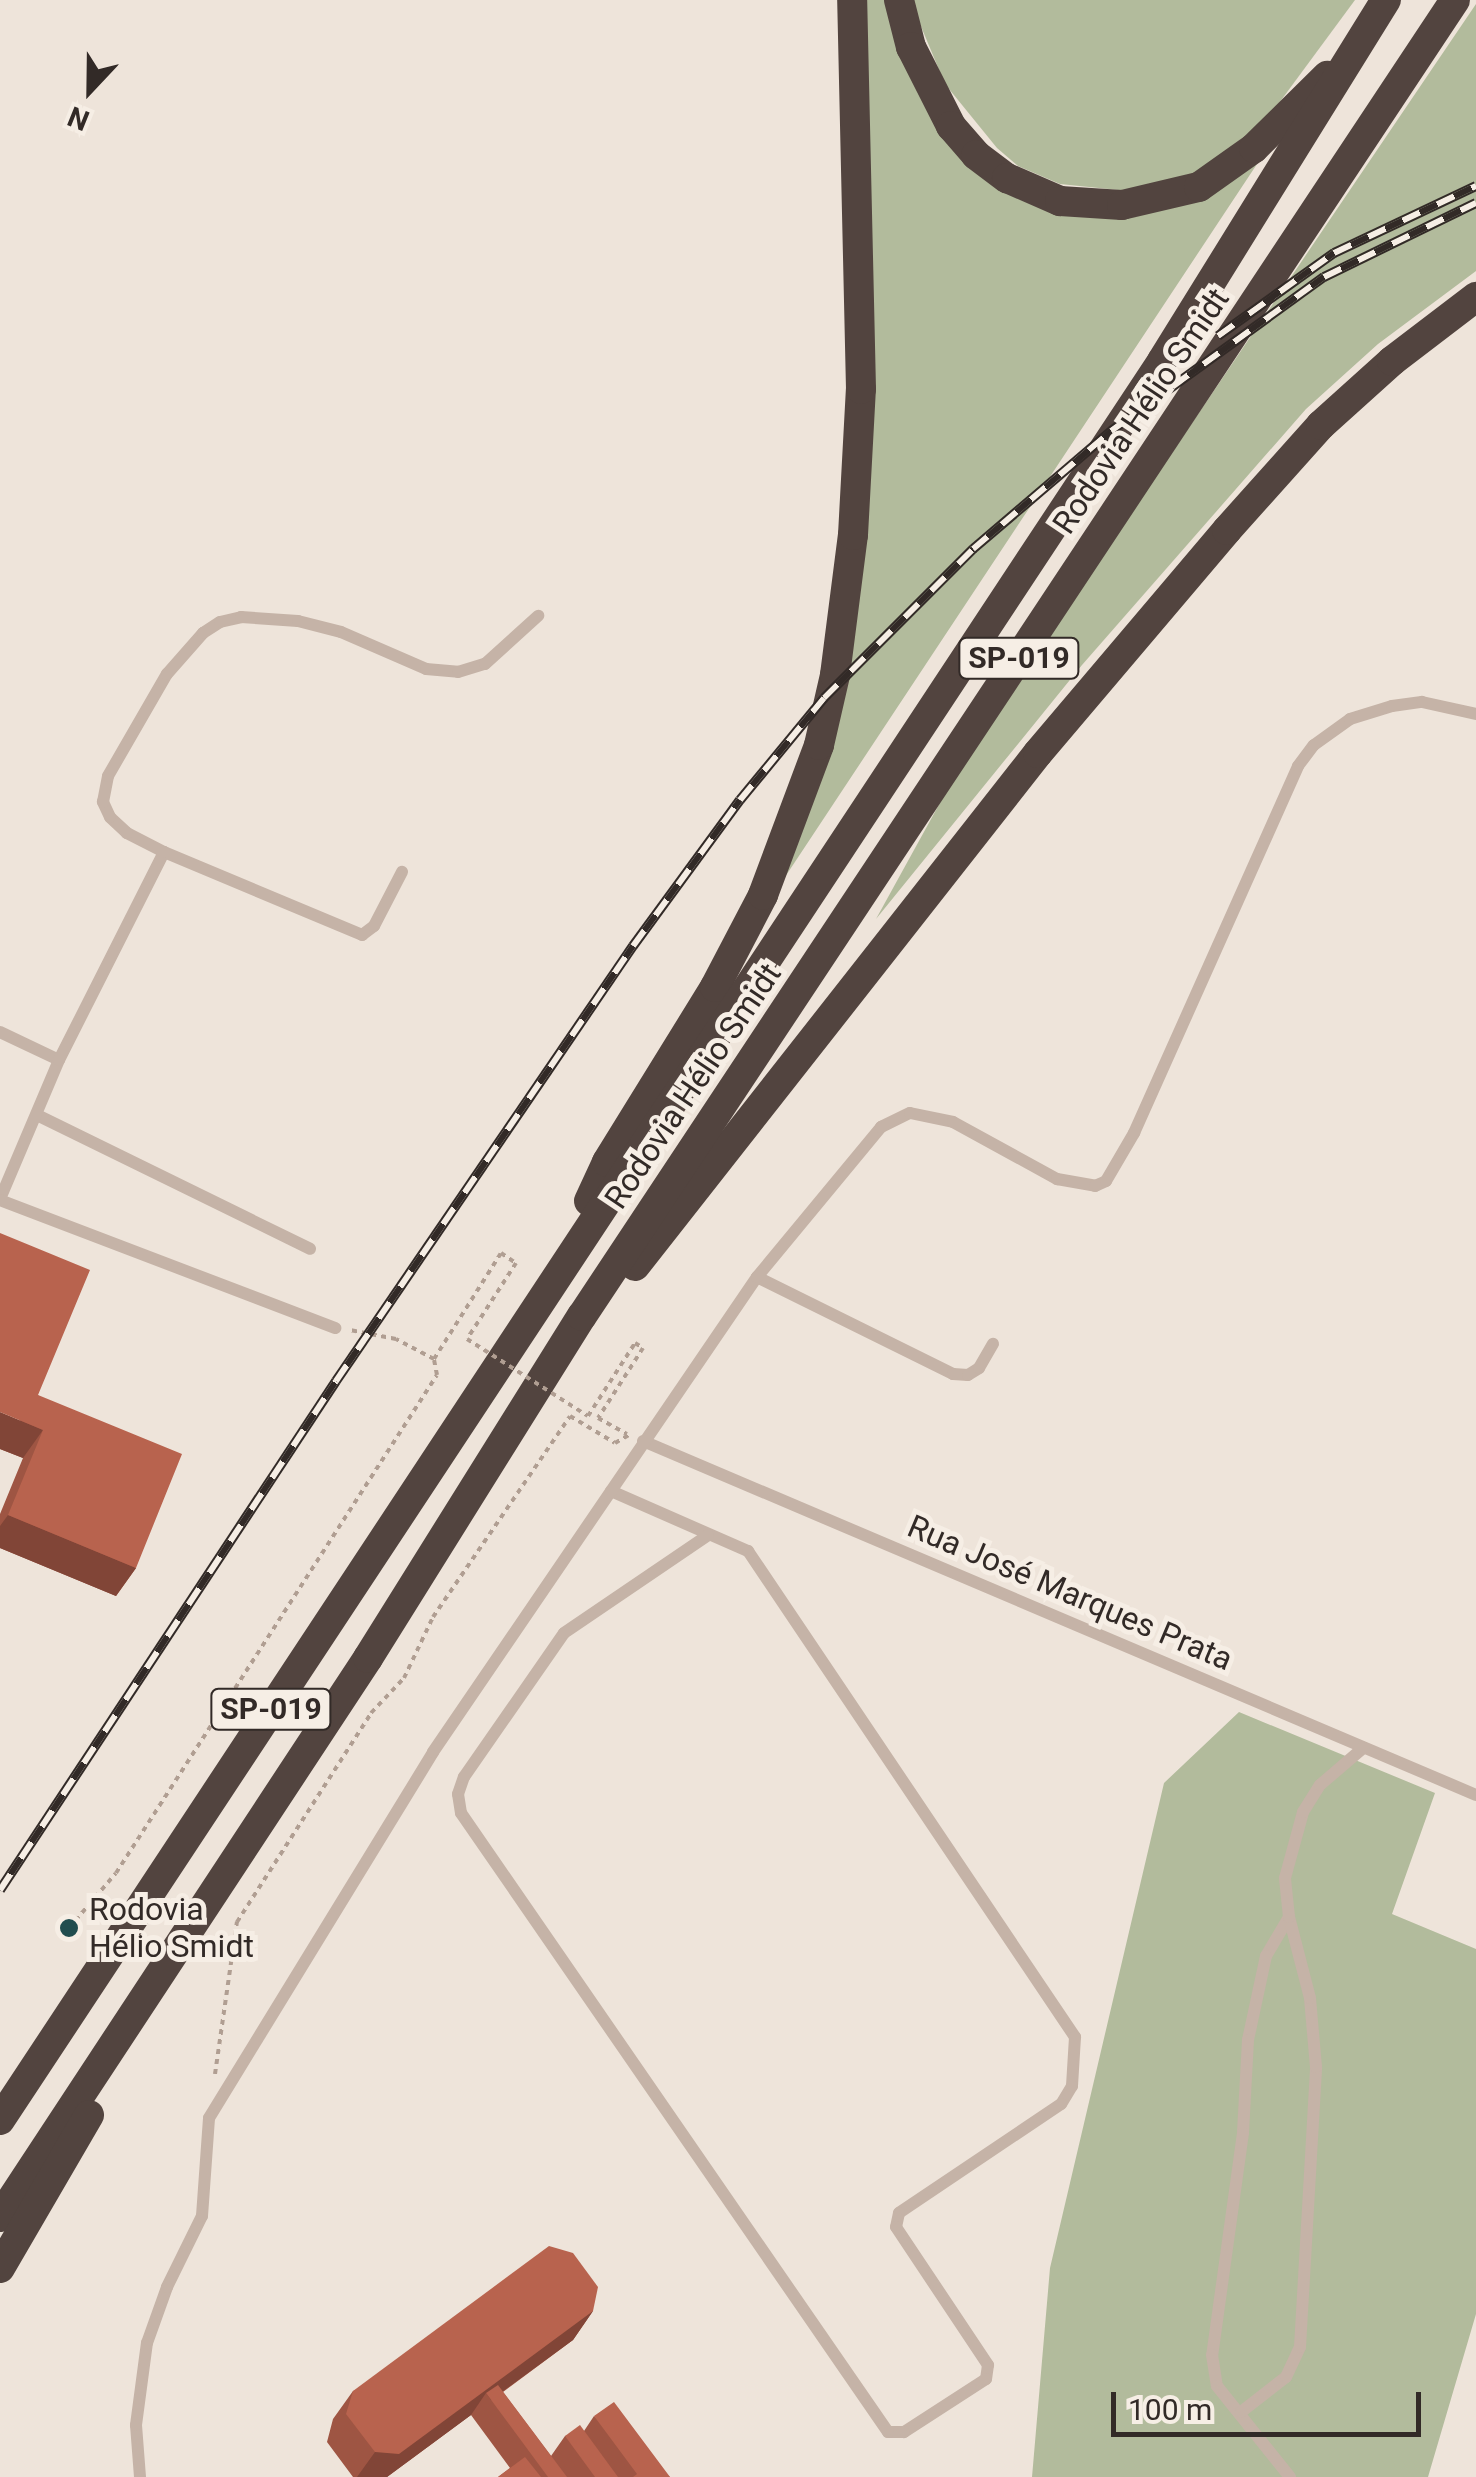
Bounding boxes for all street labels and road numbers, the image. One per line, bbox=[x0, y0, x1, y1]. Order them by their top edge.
street label: Rodovia Hélio Smidt bbox=[1045, 281, 1237, 541]
road number: SP-019 bbox=[956, 633, 1082, 683]
street label: Rodovia Hélio Smidt bbox=[597, 956, 789, 1216]
street label: Rua José Marques Prata bbox=[902, 1507, 1238, 1679]
road number: SP-019 bbox=[208, 1684, 334, 1734]

